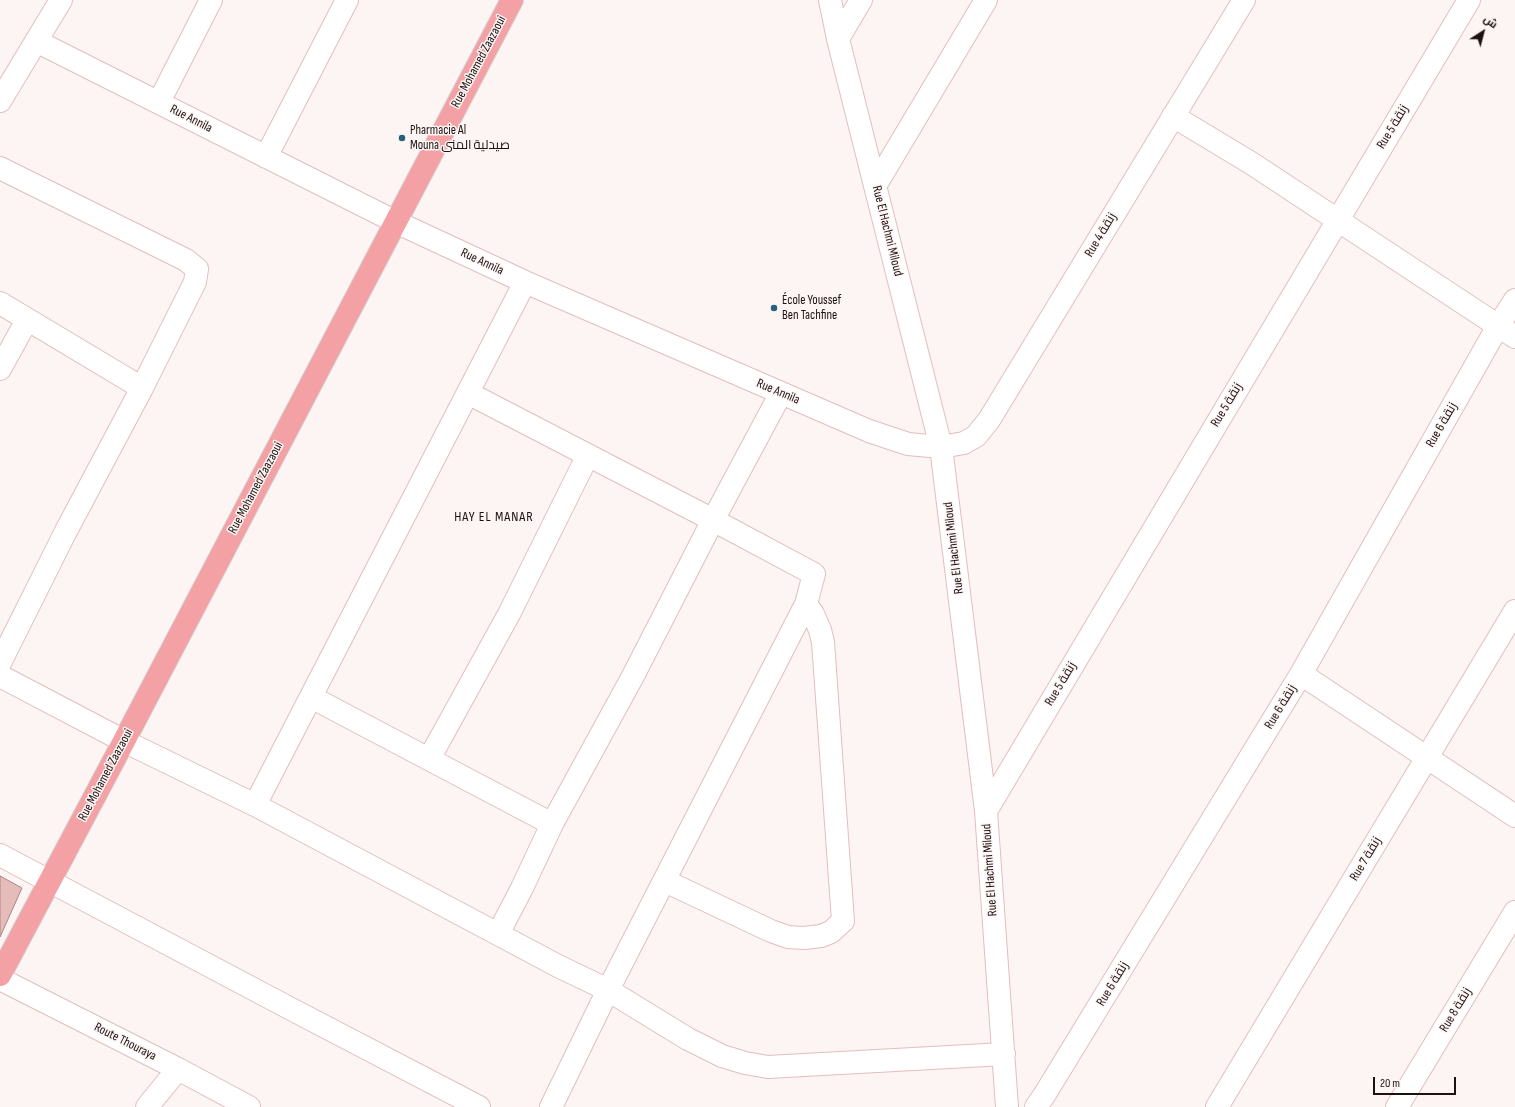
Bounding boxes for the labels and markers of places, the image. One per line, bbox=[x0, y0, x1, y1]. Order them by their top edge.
place label: Pharmacie Al Mouna صيدلية المنى bbox=[410, 123, 510, 154]
marker: Pharmacie Al Mouna صيدلية المنى bbox=[397, 133, 407, 143]
place label: École Youssef Ben Tachfine bbox=[782, 293, 841, 324]
marker: École Youssef Ben Tachfine bbox=[769, 303, 779, 313]

